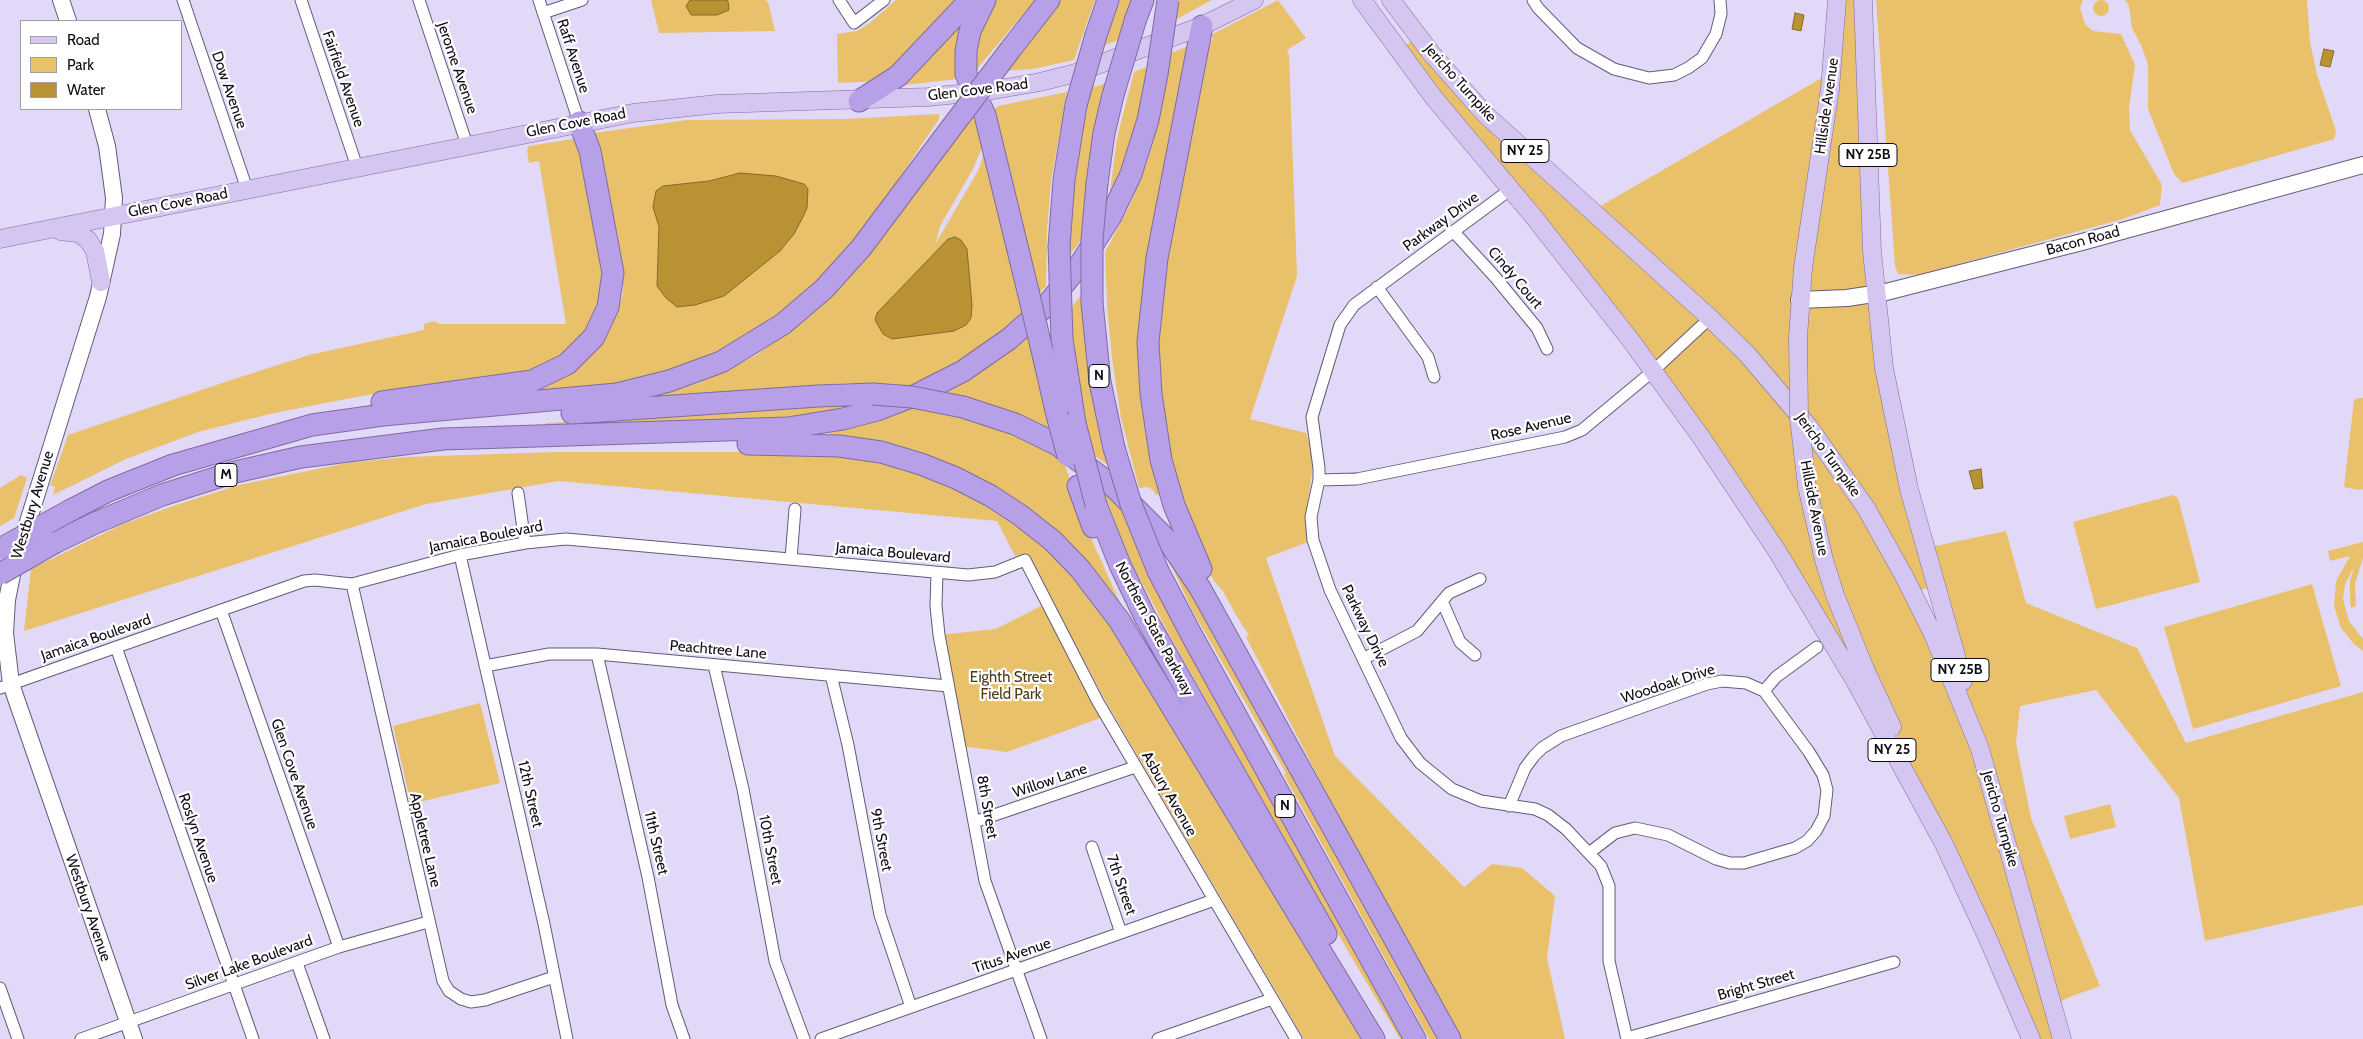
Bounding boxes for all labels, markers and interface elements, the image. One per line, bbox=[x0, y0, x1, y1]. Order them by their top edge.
street label: Raff Avenue bbox=[553, 17, 593, 95]
legend bbox=[20, 20, 182, 110]
street label: Jerome Avenue bbox=[433, 20, 481, 116]
street label: Fairfield Avenue bbox=[318, 28, 368, 130]
text: Road bbox=[67, 31, 100, 49]
street label: Jericho Turnpike bbox=[1420, 40, 1500, 126]
street label: Dow Avenue bbox=[207, 49, 251, 131]
text: Park bbox=[67, 56, 94, 74]
street label: Hillside Avenue bbox=[1811, 57, 1843, 155]
street label: Glen Cove Road bbox=[927, 75, 1029, 105]
text: Water bbox=[67, 81, 105, 99]
street label: Glen Cove Road bbox=[525, 105, 627, 141]
road number: NY 25 bbox=[1501, 140, 1549, 162]
road number: NY 25B bbox=[1839, 144, 1897, 166]
street label: Glen Cove Road bbox=[127, 185, 229, 221]
street label: Parkway Drive bbox=[1400, 188, 1482, 256]
street label: Bacon Road bbox=[2044, 223, 2122, 259]
street label: Cindy Court bbox=[1484, 243, 1546, 313]
road number: N bbox=[1089, 364, 1109, 388]
street label: Rose Avenue bbox=[1489, 409, 1573, 445]
street label: Jericho Turnpike bbox=[1792, 410, 1864, 500]
street label: Westbury Avenue bbox=[8, 449, 58, 561]
street label: Hillside Avenue bbox=[1796, 459, 1832, 557]
road number: M bbox=[215, 464, 237, 486]
street label: Jamaica Boulevard bbox=[428, 517, 544, 557]
street label: Jamaica Boulevard bbox=[835, 539, 951, 567]
street label: Northern State Parkway bbox=[1111, 559, 1197, 699]
street label: Parkway Drive bbox=[1337, 582, 1393, 670]
street label: Jamaica Boulevard bbox=[39, 611, 153, 665]
street label: Peachtree Lane bbox=[669, 637, 767, 663]
road number: NY 25B bbox=[1931, 658, 1989, 682]
street label: Woodoak Drive bbox=[1619, 660, 1717, 708]
park label: Eighth Street Field Park bbox=[970, 669, 1052, 704]
street label: Glen Cove Avenue bbox=[267, 716, 321, 832]
road number: NY 25 bbox=[1868, 738, 1916, 762]
street label: Asbury Avenue bbox=[1137, 748, 1201, 840]
street label: 12th Street bbox=[514, 759, 546, 829]
street label: Willow Lane bbox=[1010, 760, 1090, 802]
street label: Jericho Turnpike bbox=[1978, 769, 2022, 869]
street label: 8th Street bbox=[973, 774, 1001, 840]
street label: Roslyn Avenue bbox=[174, 791, 222, 885]
street label: Appletree Lane bbox=[405, 791, 445, 889]
road number: N bbox=[1275, 794, 1295, 818]
street label: 9th Street bbox=[866, 807, 896, 873]
street label: 11th Street bbox=[640, 809, 672, 877]
street label: 10th Street bbox=[754, 814, 786, 886]
street label: Westbury Avenue bbox=[61, 852, 115, 964]
street label: 7th Street bbox=[1102, 852, 1140, 918]
street label: Silver Lake Boulevard bbox=[183, 932, 315, 994]
street label: Titus Avenue bbox=[971, 934, 1053, 978]
street label: Bright Street bbox=[1715, 965, 1797, 1005]

